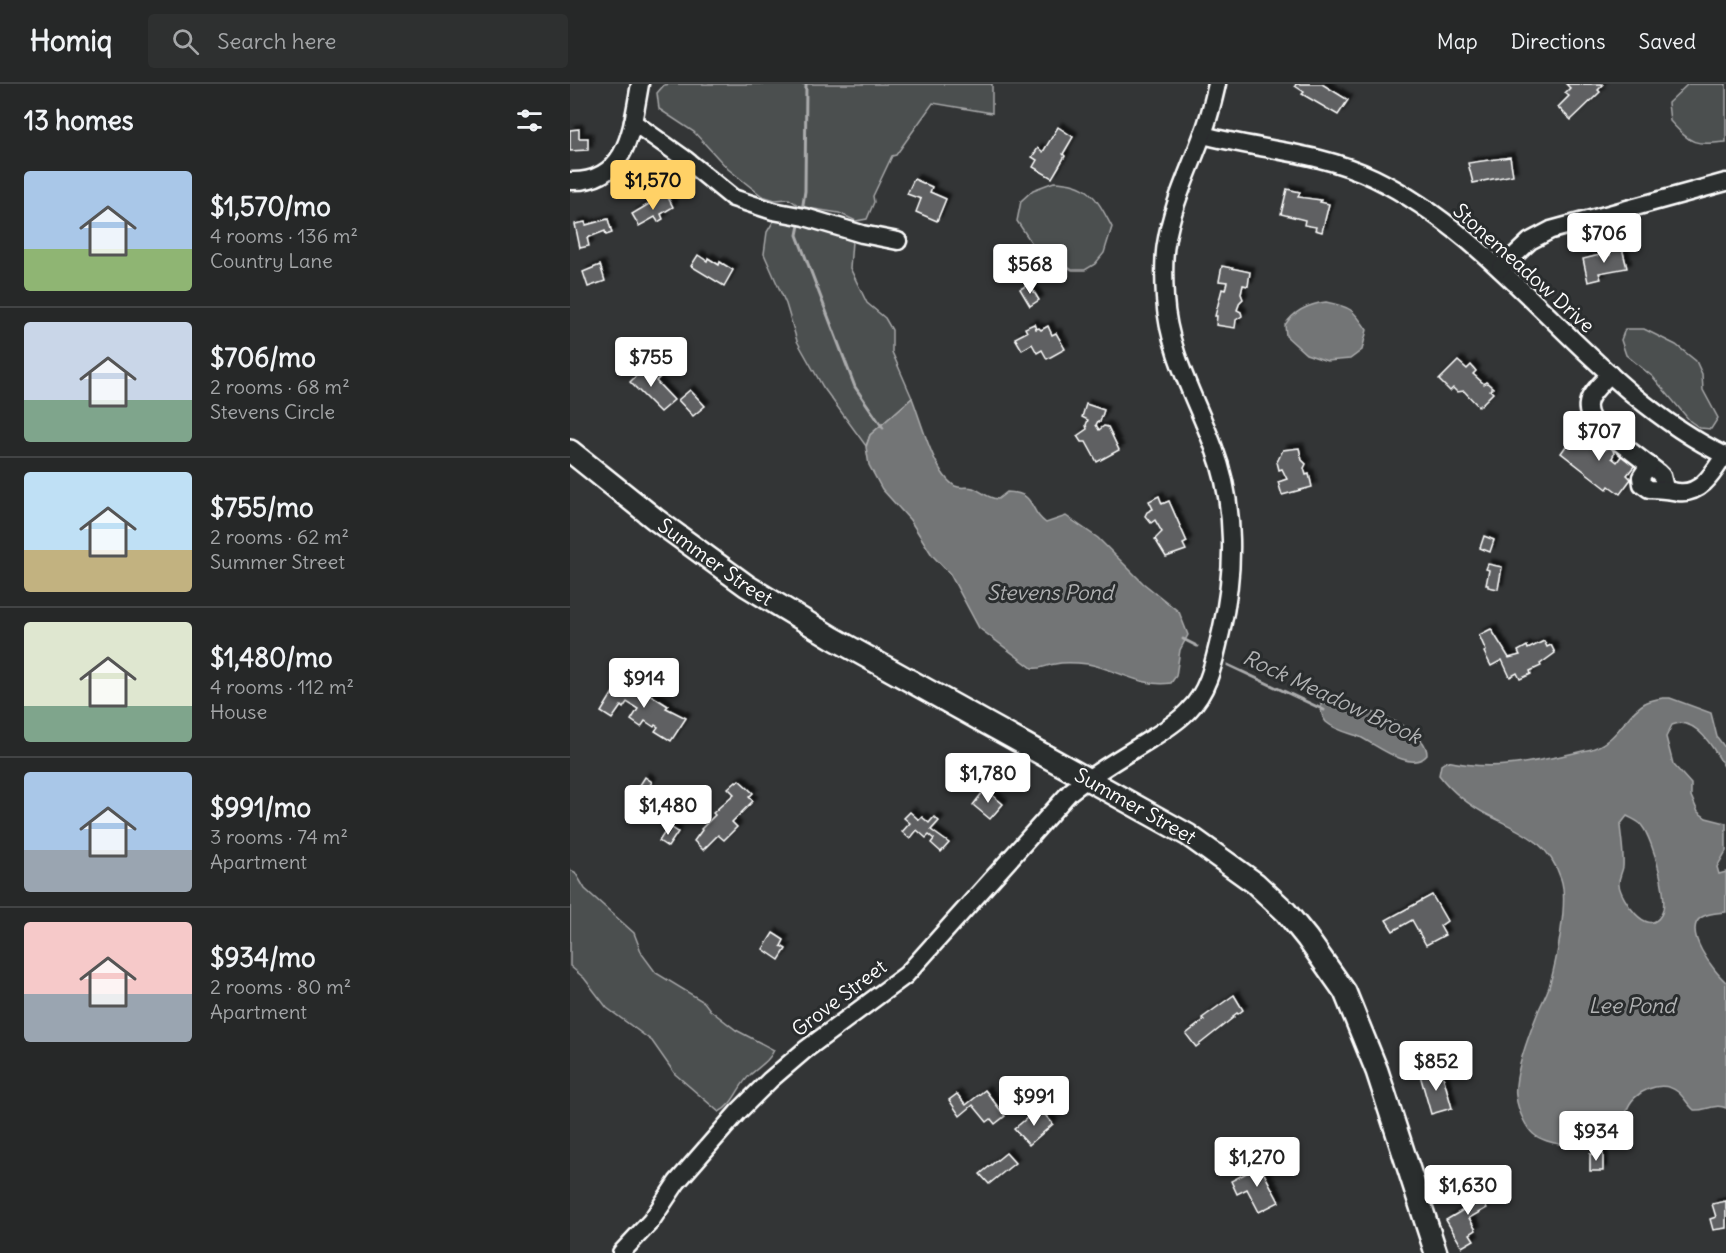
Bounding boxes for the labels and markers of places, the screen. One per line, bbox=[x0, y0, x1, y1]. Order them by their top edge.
pin: $1,570 bbox=[604, 160, 702, 211]
pin: $706 bbox=[1568, 213, 1640, 264]
pin: $568 bbox=[994, 244, 1066, 295]
pin: $755 bbox=[615, 337, 687, 388]
pin: $707 bbox=[1563, 411, 1635, 462]
pin: $914 bbox=[608, 658, 680, 709]
pin: $1,780 bbox=[939, 753, 1037, 804]
pin: $1,480 bbox=[619, 785, 717, 836]
pin: $852 bbox=[1400, 1041, 1472, 1092]
pin: $991 bbox=[998, 1076, 1070, 1127]
pin: $934 bbox=[1560, 1111, 1632, 1162]
pin: $1,270 bbox=[1208, 1137, 1306, 1188]
pin: $1,630 bbox=[1419, 1165, 1517, 1216]

